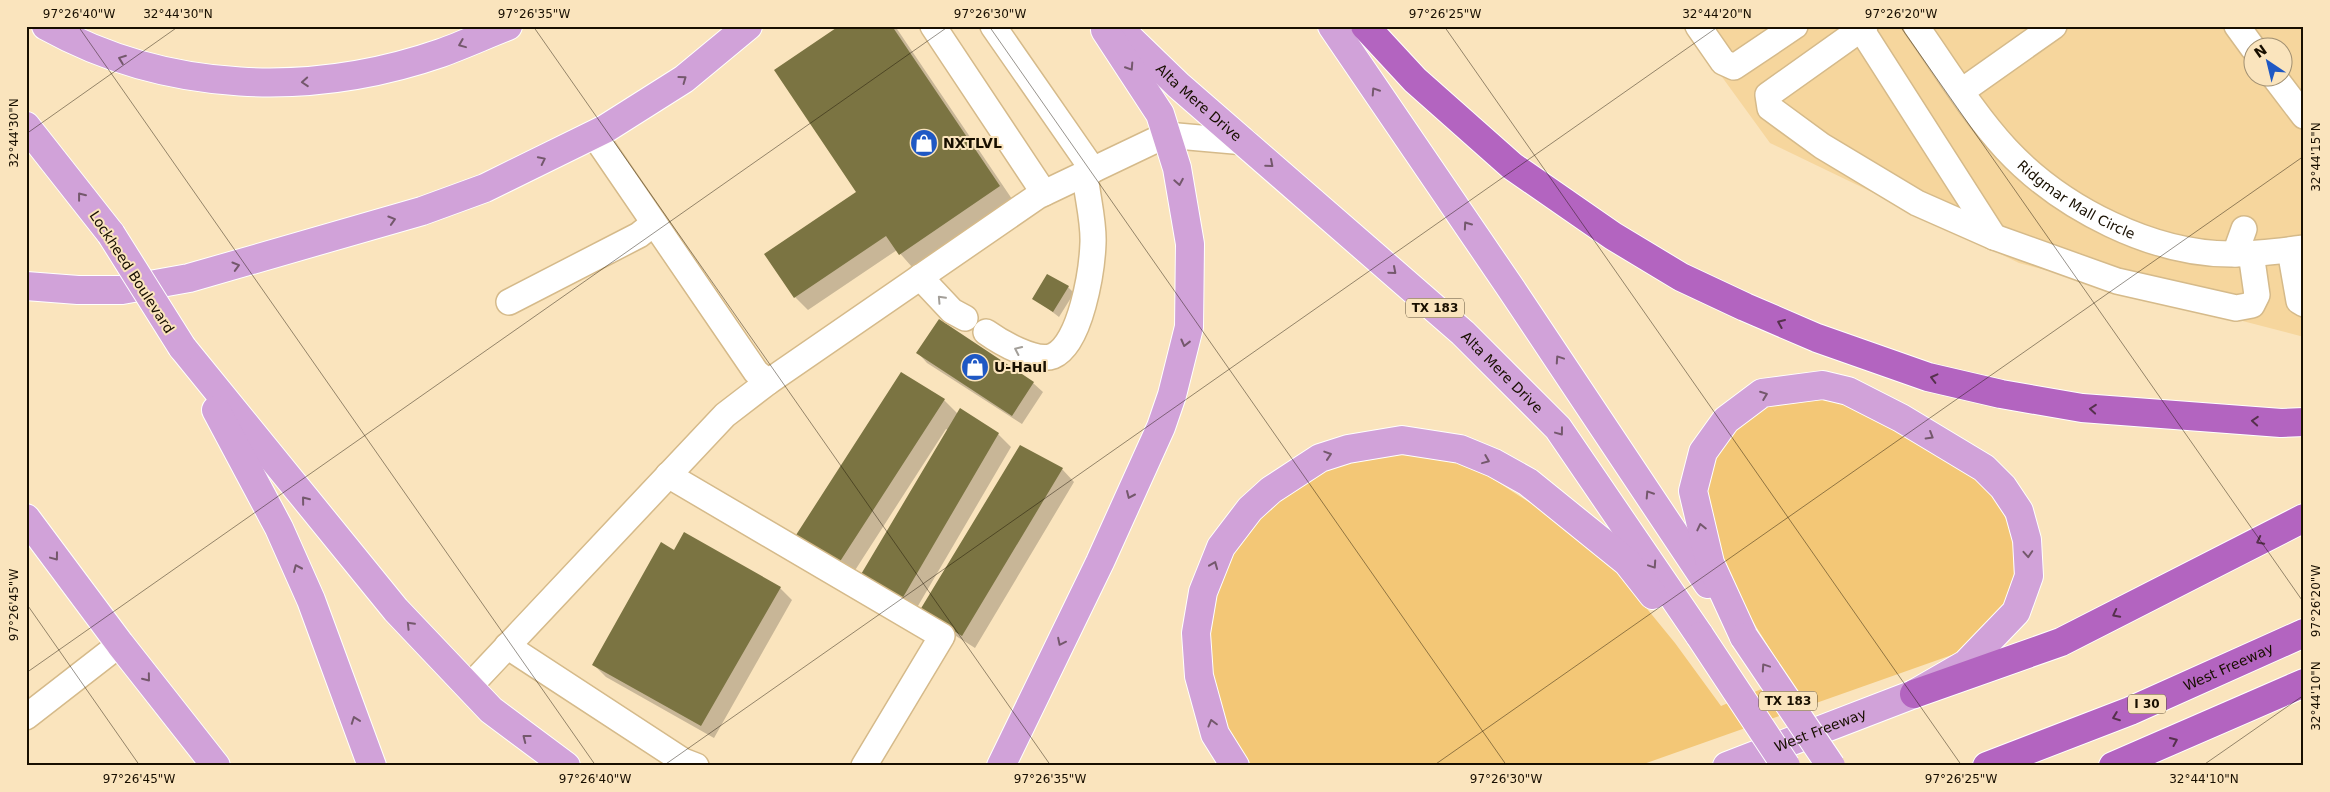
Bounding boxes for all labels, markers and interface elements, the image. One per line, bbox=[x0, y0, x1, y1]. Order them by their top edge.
text: 97°26'40"W bbox=[43, 7, 115, 21]
text: 32°44'30"N bbox=[143, 7, 213, 21]
text: 97°26'35"W bbox=[498, 7, 570, 21]
text: 97°26'30"W bbox=[954, 7, 1026, 21]
text: 97°26'25"W bbox=[1409, 7, 1481, 21]
text: 32°44'20"N bbox=[1682, 7, 1752, 21]
text: 97°26'20"W bbox=[1865, 7, 1937, 21]
north arrow bbox=[2242, 38, 2292, 88]
one-way arrow bbox=[459, 39, 467, 49]
text: N bbox=[2251, 41, 2270, 61]
one-way arrow bbox=[119, 55, 127, 65]
street label: Alta Mere Drive bbox=[1153, 60, 1245, 145]
one-way arrow bbox=[1123, 62, 1133, 71]
one-way arrow bbox=[301, 76, 309, 87]
one-way arrow bbox=[677, 76, 687, 85]
one-way arrow bbox=[1372, 87, 1382, 96]
text: 32°44'30"N bbox=[7, 98, 21, 168]
text: 32°44'15"N bbox=[2309, 122, 2323, 192]
shop icon: NXTLVL bbox=[909, 128, 939, 158]
place label: NXTLVL bbox=[943, 135, 1002, 151]
one-way arrow bbox=[537, 156, 546, 166]
street label: Ridgmar Mall Circle bbox=[2014, 157, 2137, 242]
one-way arrow bbox=[1265, 159, 1274, 168]
one-way arrow bbox=[1174, 178, 1184, 186]
one-way arrow bbox=[78, 192, 87, 201]
street label: Lockheed Boulevard bbox=[87, 208, 177, 336]
one-way arrow bbox=[387, 215, 395, 225]
one-way arrow bbox=[1464, 221, 1473, 231]
one-way arrow bbox=[231, 261, 239, 271]
one-way arrow bbox=[1387, 266, 1396, 275]
one-way arrow bbox=[938, 296, 947, 305]
road number: TX 183 bbox=[1406, 298, 1464, 318]
one-way arrow bbox=[1777, 318, 1786, 329]
street label: Alta Mere Drive bbox=[1458, 328, 1546, 416]
one-way arrow bbox=[1180, 338, 1191, 347]
one-way arrow bbox=[1014, 345, 1023, 356]
shop icon: U-Haul bbox=[960, 352, 990, 382]
one-way arrow bbox=[1556, 356, 1565, 365]
place label: U-Haul bbox=[994, 359, 1047, 375]
one-way arrow bbox=[1929, 373, 1938, 384]
one-way arrow bbox=[1759, 390, 1768, 401]
one-way arrow bbox=[2089, 404, 2097, 415]
one-way arrow bbox=[2251, 415, 2259, 426]
one-way arrow bbox=[1555, 426, 1563, 435]
one-way arrow bbox=[1925, 430, 1934, 440]
one-way arrow bbox=[1323, 451, 1331, 461]
one-way arrow bbox=[1481, 453, 1490, 464]
one-way arrow bbox=[1126, 490, 1136, 499]
one-way arrow bbox=[1646, 491, 1655, 500]
one-way arrow bbox=[303, 497, 311, 506]
one-way arrow bbox=[1696, 522, 1707, 531]
one-way arrow bbox=[2257, 534, 2266, 544]
one-way arrow bbox=[50, 551, 58, 560]
one-way arrow bbox=[2022, 551, 2033, 559]
one-way arrow bbox=[1647, 560, 1656, 569]
one-way arrow bbox=[1207, 561, 1218, 570]
one-way arrow bbox=[293, 564, 304, 573]
text: 97°26'20"W bbox=[2309, 565, 2323, 637]
text: 97°26'45"W bbox=[7, 569, 21, 641]
one-way arrow bbox=[2112, 608, 2121, 618]
one-way arrow bbox=[407, 621, 416, 630]
one-way arrow bbox=[1057, 637, 1067, 646]
street label: West Freeway bbox=[2181, 640, 2276, 694]
text: 32°44'10"N bbox=[2309, 661, 2323, 731]
one-way arrow bbox=[1762, 663, 1771, 673]
one-way arrow bbox=[142, 672, 150, 681]
road number: TX 183 bbox=[1759, 691, 1817, 710]
road number: I 30 bbox=[2128, 694, 2166, 714]
street label: West Freeway bbox=[1772, 705, 1868, 755]
one-way arrow bbox=[2112, 712, 2120, 722]
one-way arrow bbox=[351, 716, 361, 725]
one-way arrow bbox=[1207, 718, 1218, 727]
one-way arrow bbox=[523, 735, 532, 743]
one-way arrow bbox=[2169, 736, 2178, 747]
text: 97°26'45"W bbox=[103, 772, 175, 786]
text: 97°26'40"W bbox=[559, 772, 631, 786]
text: 97°26'35"W bbox=[1014, 772, 1086, 786]
text: 97°26'30"W bbox=[1470, 772, 1542, 786]
text: 97°26'25"W bbox=[1925, 772, 1997, 786]
text: 32°44'10"N bbox=[2169, 772, 2239, 786]

